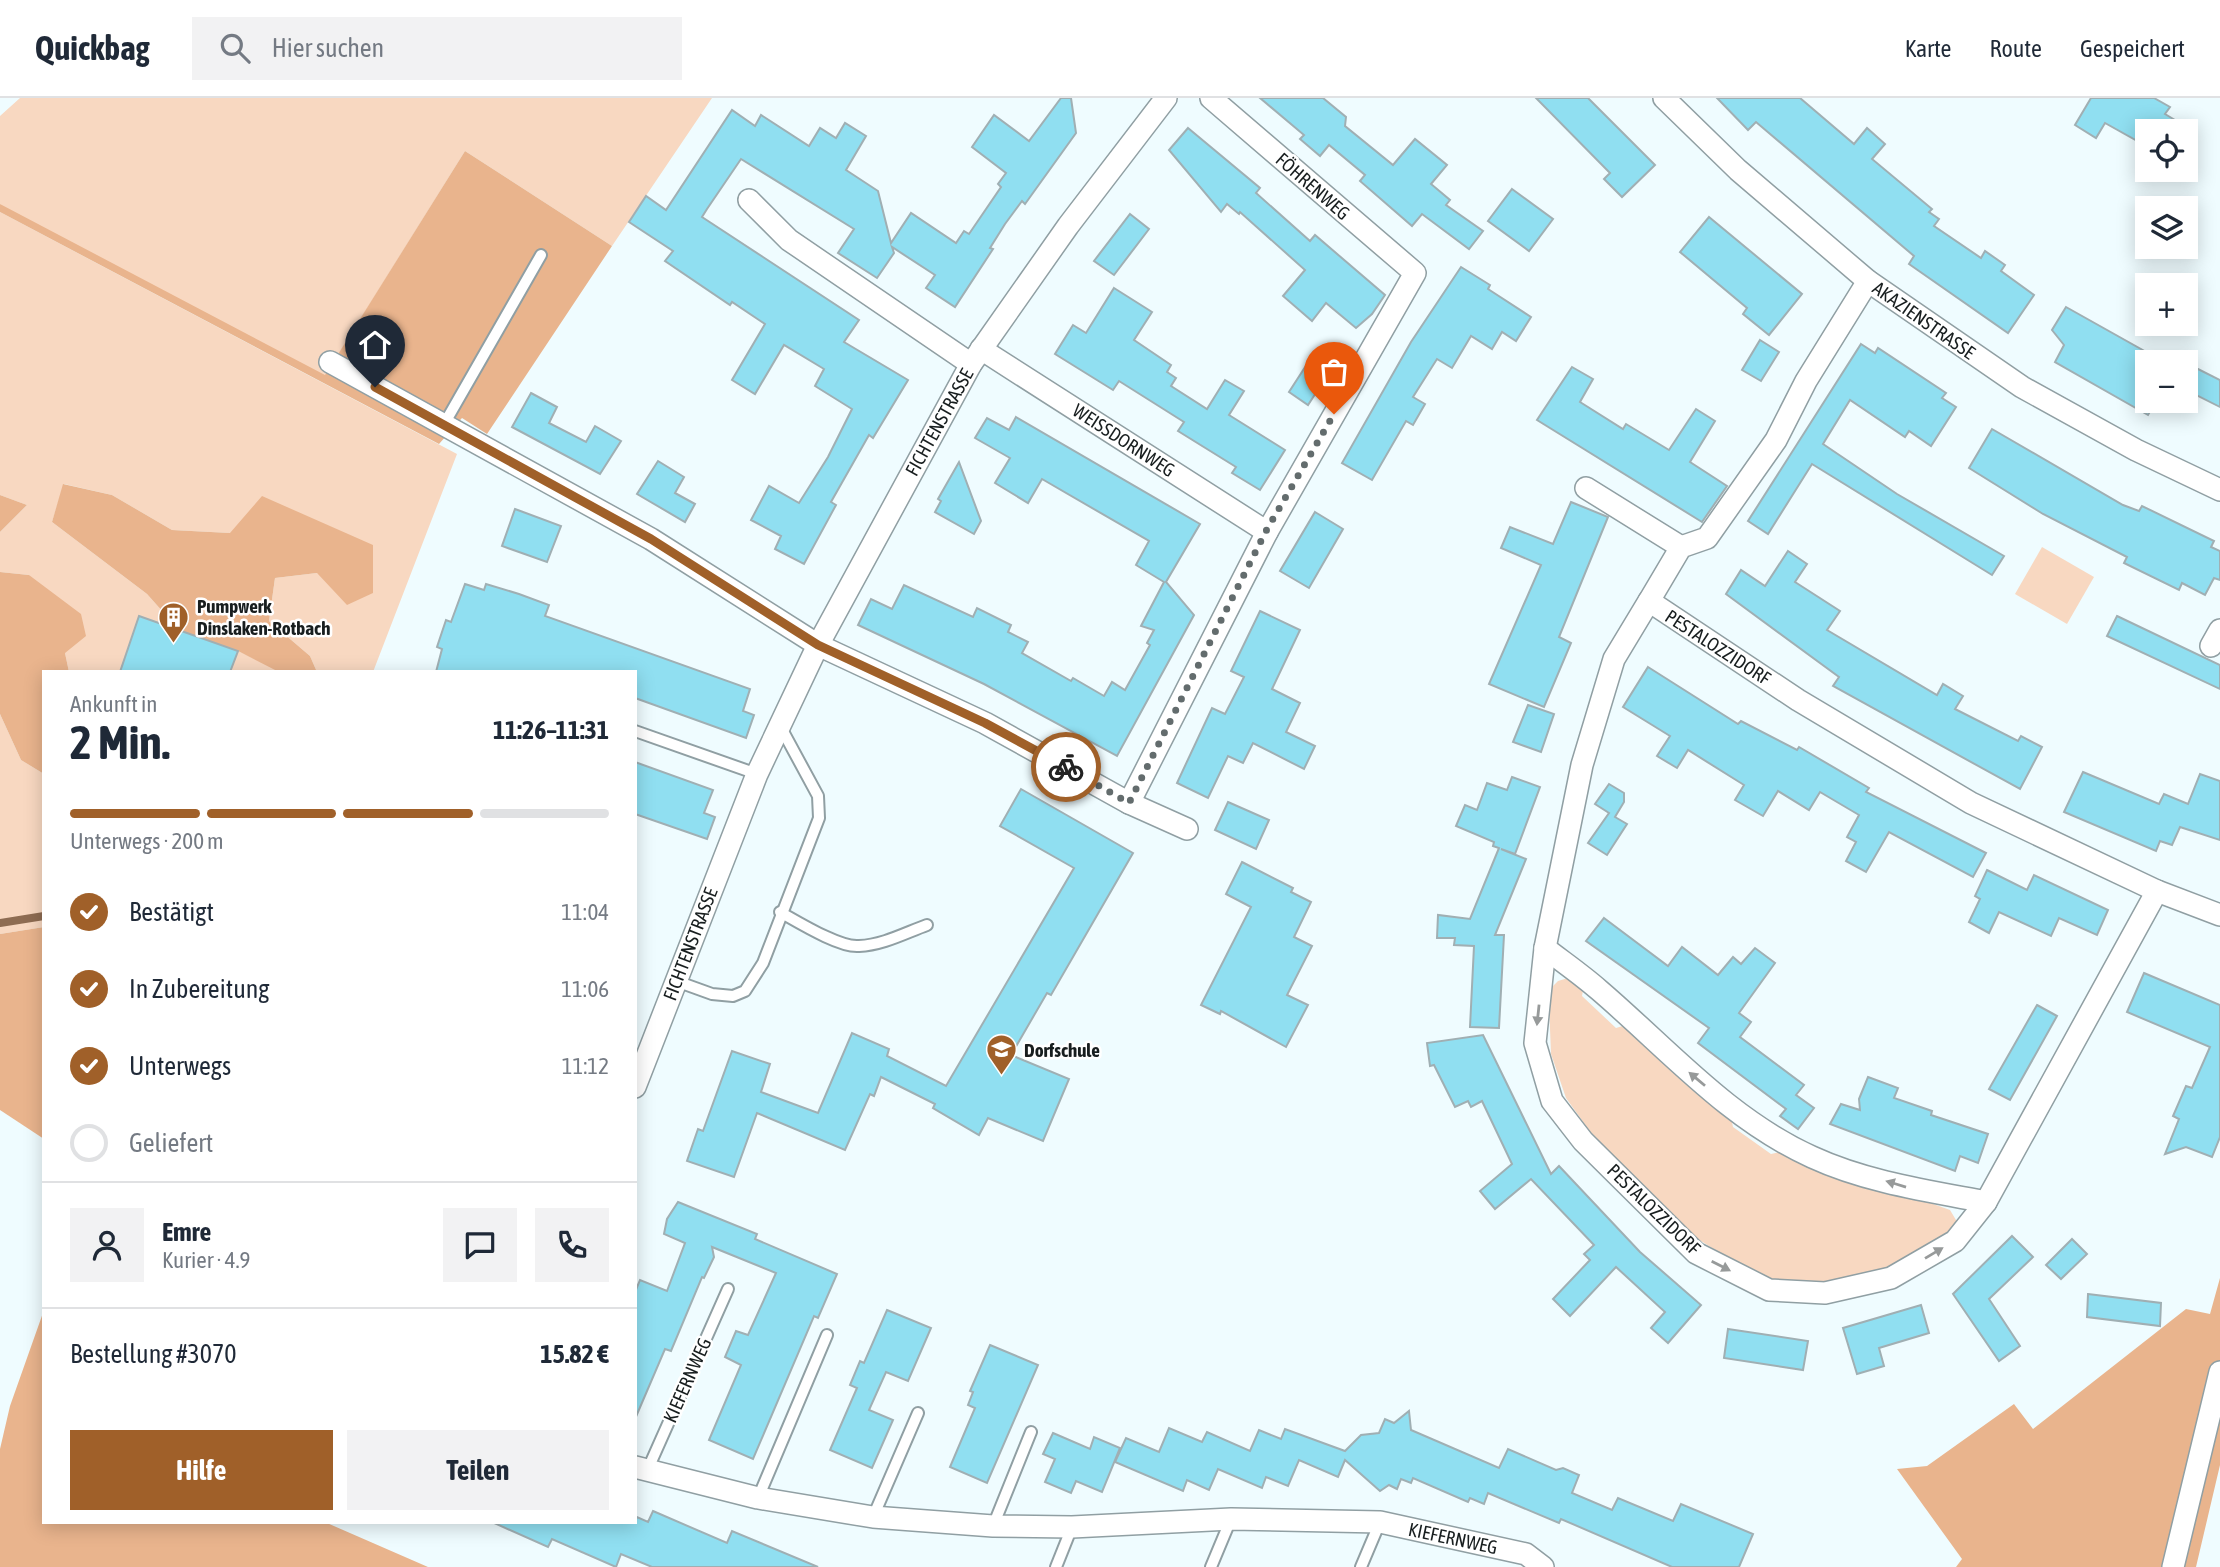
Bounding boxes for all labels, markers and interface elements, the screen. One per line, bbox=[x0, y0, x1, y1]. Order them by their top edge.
search box bbox=[192, 17, 682, 80]
text: Quickbag bbox=[35, 29, 150, 67]
icon: search bbox=[216, 29, 254, 67]
text: Hier suchen bbox=[272, 33, 384, 63]
text: Karte bbox=[1905, 35, 1951, 62]
text: Route bbox=[1989, 35, 2042, 62]
text: Gespeichert bbox=[2080, 35, 2185, 62]
map controls bbox=[2135, 119, 2198, 413]
button: locate bbox=[2135, 119, 2198, 182]
street label: FÖHRENWEG bbox=[1272, 148, 1354, 224]
button: layers bbox=[2135, 196, 2198, 259]
button: + bbox=[2135, 273, 2198, 336]
street label: AKAZIENSTRASSE bbox=[1869, 277, 1979, 363]
pin bbox=[345, 315, 405, 387]
icon: home bbox=[356, 326, 394, 364]
pin bbox=[1304, 342, 1364, 414]
button: − bbox=[2135, 350, 2198, 413]
icon: bag bbox=[1315, 353, 1353, 391]
street label: FICHTENSTRASSE bbox=[901, 365, 977, 479]
street label: WEISSDORNWEG bbox=[1069, 399, 1179, 481]
place label: Pumpwerk Dinslaken-Rotbach bbox=[197, 595, 330, 639]
building icon: Pumpwerk Dinslaken-Rotbach bbox=[157, 600, 191, 644]
street label: PESTALOZZIDORF bbox=[1661, 605, 1775, 689]
text: Ankunft in bbox=[70, 691, 157, 717]
text: 11:26–11:31 bbox=[493, 715, 609, 745]
text: 2 Min. bbox=[70, 716, 170, 769]
courier bbox=[1031, 732, 1101, 802]
icon: bike bbox=[1047, 748, 1085, 786]
text: Unterwegs · 200 m bbox=[70, 828, 224, 854]
street label: FICHTENSTRASSE bbox=[658, 885, 722, 1003]
icon: check bbox=[70, 893, 108, 931]
text: Bestätigt bbox=[129, 897, 214, 927]
text: 11:04 bbox=[561, 899, 609, 925]
icon: check bbox=[70, 970, 108, 1008]
text: In Zubereitung bbox=[129, 974, 269, 1004]
text: 11:06 bbox=[561, 976, 609, 1002]
one-way arrow bbox=[1532, 1005, 1543, 1027]
school or university icon: Dorfschule bbox=[984, 1033, 1018, 1077]
place label: Dorfschule bbox=[1024, 1039, 1100, 1061]
icon: check bbox=[70, 1047, 108, 1085]
text: Unterwegs bbox=[129, 1051, 231, 1081]
text: 11:12 bbox=[562, 1053, 609, 1079]
one-way arrow bbox=[1688, 1072, 1705, 1087]
text: Geliefert bbox=[129, 1128, 213, 1158]
street label: PESTALOZZIDORF bbox=[1603, 1159, 1705, 1259]
one-way arrow bbox=[1885, 1178, 1906, 1188]
button: person bbox=[70, 1208, 144, 1282]
button: chat bbox=[443, 1208, 517, 1282]
button: phone bbox=[535, 1208, 609, 1282]
text: Emre bbox=[162, 1217, 211, 1247]
text: Kurier · 4.9 bbox=[162, 1247, 250, 1273]
one-way arrow bbox=[1924, 1247, 1943, 1259]
one-way arrow bbox=[1711, 1260, 1731, 1271]
street label: KIEFERNWEG bbox=[659, 1334, 715, 1426]
text: Bestellung #3070 bbox=[70, 1339, 236, 1369]
text: 15.82 € bbox=[540, 1339, 609, 1369]
button: Hilfe bbox=[70, 1430, 333, 1510]
button: Teilen bbox=[347, 1430, 609, 1510]
street label: KIEFERNWEG bbox=[1406, 1518, 1500, 1558]

